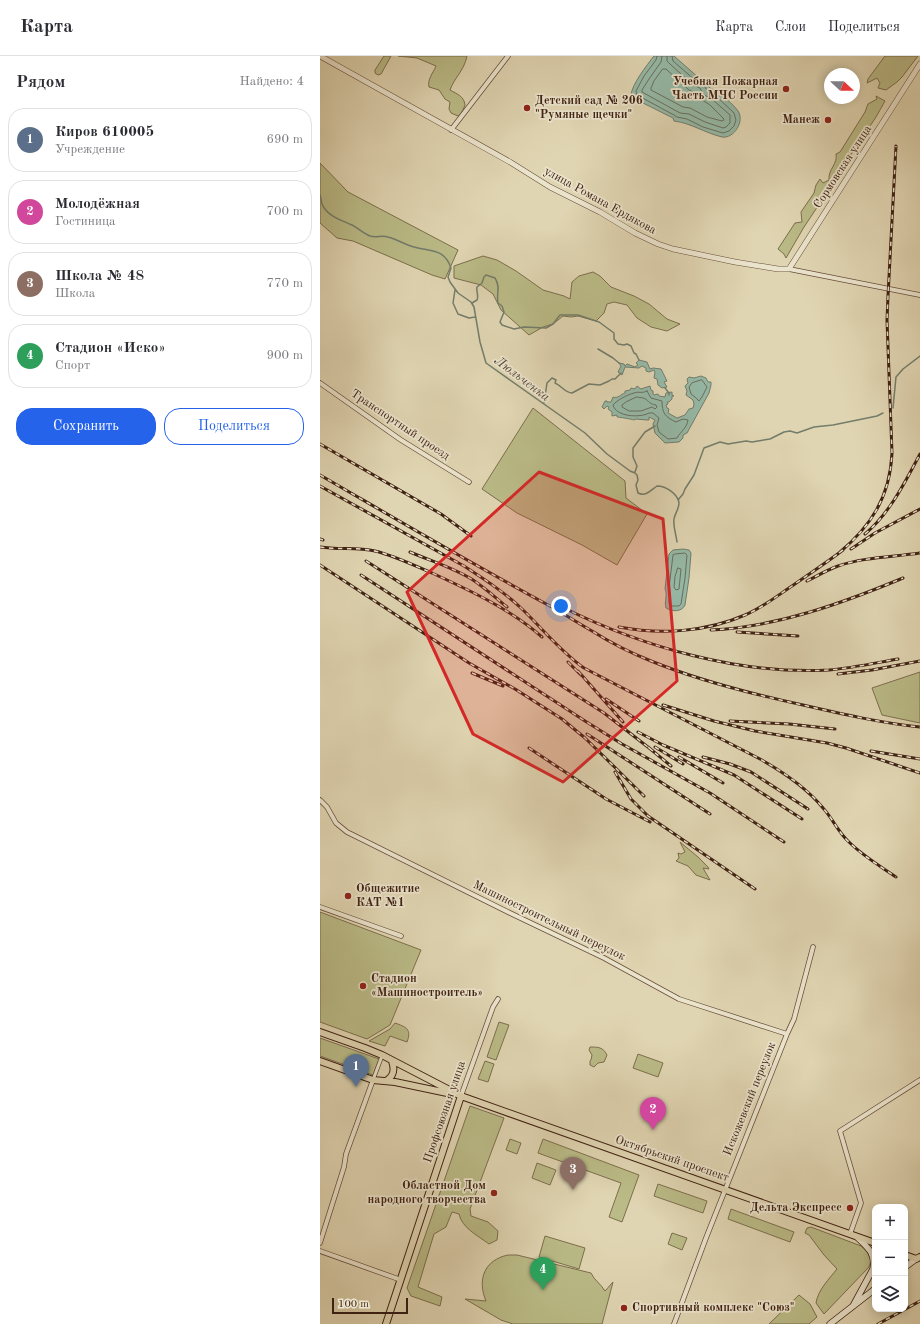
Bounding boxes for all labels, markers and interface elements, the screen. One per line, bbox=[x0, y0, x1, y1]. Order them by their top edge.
text: Карта bbox=[20, 18, 73, 37]
text: Карта bbox=[715, 20, 753, 34]
text: Слои bbox=[775, 20, 806, 34]
text: Поделиться bbox=[828, 20, 900, 34]
north arrow bbox=[824, 68, 860, 104]
text: Рядом bbox=[16, 74, 65, 91]
text: Найдено: 4 bbox=[240, 75, 304, 88]
place label: Учебная Пожарная Часть МЧС России bbox=[672, 76, 778, 102]
marker: Учебная Пожарная Часть МЧС России bbox=[781, 84, 791, 94]
place label: Детский сад № 206 "Румяные щечки" bbox=[535, 95, 643, 121]
marker: Детский сад № 206 "Румяные щечки" bbox=[522, 103, 532, 113]
place label: Манеж bbox=[782, 114, 820, 126]
marker: Манеж bbox=[823, 115, 833, 125]
street label: Сормовская улица bbox=[812, 123, 874, 211]
text: Киров 610005 bbox=[55, 125, 154, 140]
text: 1 bbox=[26, 133, 34, 146]
text: 690 m bbox=[266, 133, 303, 146]
text: Учреждение bbox=[55, 143, 125, 156]
street label: улица Романа Ердякова bbox=[542, 165, 658, 237]
text: Молодёжная bbox=[55, 197, 140, 212]
text: 2 bbox=[26, 205, 34, 218]
text: 700 m bbox=[266, 205, 303, 218]
text: Гостиница bbox=[55, 215, 115, 228]
text: Школа № 48 bbox=[55, 269, 144, 284]
text: 3 bbox=[26, 277, 34, 290]
text: 770 m bbox=[266, 277, 303, 290]
text: Школа bbox=[55, 287, 95, 300]
text: Стадион «Иско» bbox=[55, 341, 166, 356]
text: 4 bbox=[26, 349, 34, 362]
text: 900 m bbox=[266, 349, 303, 362]
water label: Люльченка bbox=[492, 354, 552, 404]
text: Спорт bbox=[55, 359, 90, 372]
street label: Транспортный проезд bbox=[348, 387, 452, 463]
button: Сохранить bbox=[16, 408, 156, 445]
button: Поделиться bbox=[164, 408, 304, 445]
your location bbox=[551, 596, 571, 616]
street label: Машиностроительный переулок bbox=[471, 879, 627, 963]
place label: Общежитие КАТ №1 bbox=[356, 883, 420, 909]
marker: Общежитие КАТ №1 bbox=[343, 891, 353, 901]
place label: Стадион «Машиностроитель» bbox=[371, 973, 483, 999]
marker: Стадион «Машиностроитель» bbox=[358, 981, 368, 991]
street label: Искожевский переулок bbox=[722, 1040, 778, 1158]
pin: 1 bbox=[343, 1054, 369, 1087]
street label: Профсоюзная улица bbox=[422, 1060, 468, 1164]
pin: 2 bbox=[640, 1097, 666, 1130]
street label: Октябрьский проспект bbox=[614, 1134, 731, 1184]
pin: 3 bbox=[560, 1157, 586, 1190]
place label: Областной Дом народного творчества bbox=[368, 1180, 486, 1206]
marker: Областной Дом народного творчества bbox=[489, 1188, 499, 1198]
place label: Дельта Экспресс bbox=[750, 1202, 842, 1214]
marker: Дельта Экспресс bbox=[845, 1203, 855, 1213]
map controls bbox=[872, 1204, 908, 1312]
button: + bbox=[872, 1204, 908, 1240]
button: − bbox=[872, 1240, 908, 1276]
pin: 4 bbox=[530, 1257, 556, 1290]
button: layers bbox=[872, 1276, 908, 1312]
scale bar bbox=[332, 1296, 408, 1315]
text: 100 m bbox=[338, 1299, 369, 1310]
place label: Спортивный комплекс "Союз" bbox=[632, 1302, 794, 1314]
marker: Спортивный комплекс "Союз" bbox=[619, 1303, 629, 1313]

